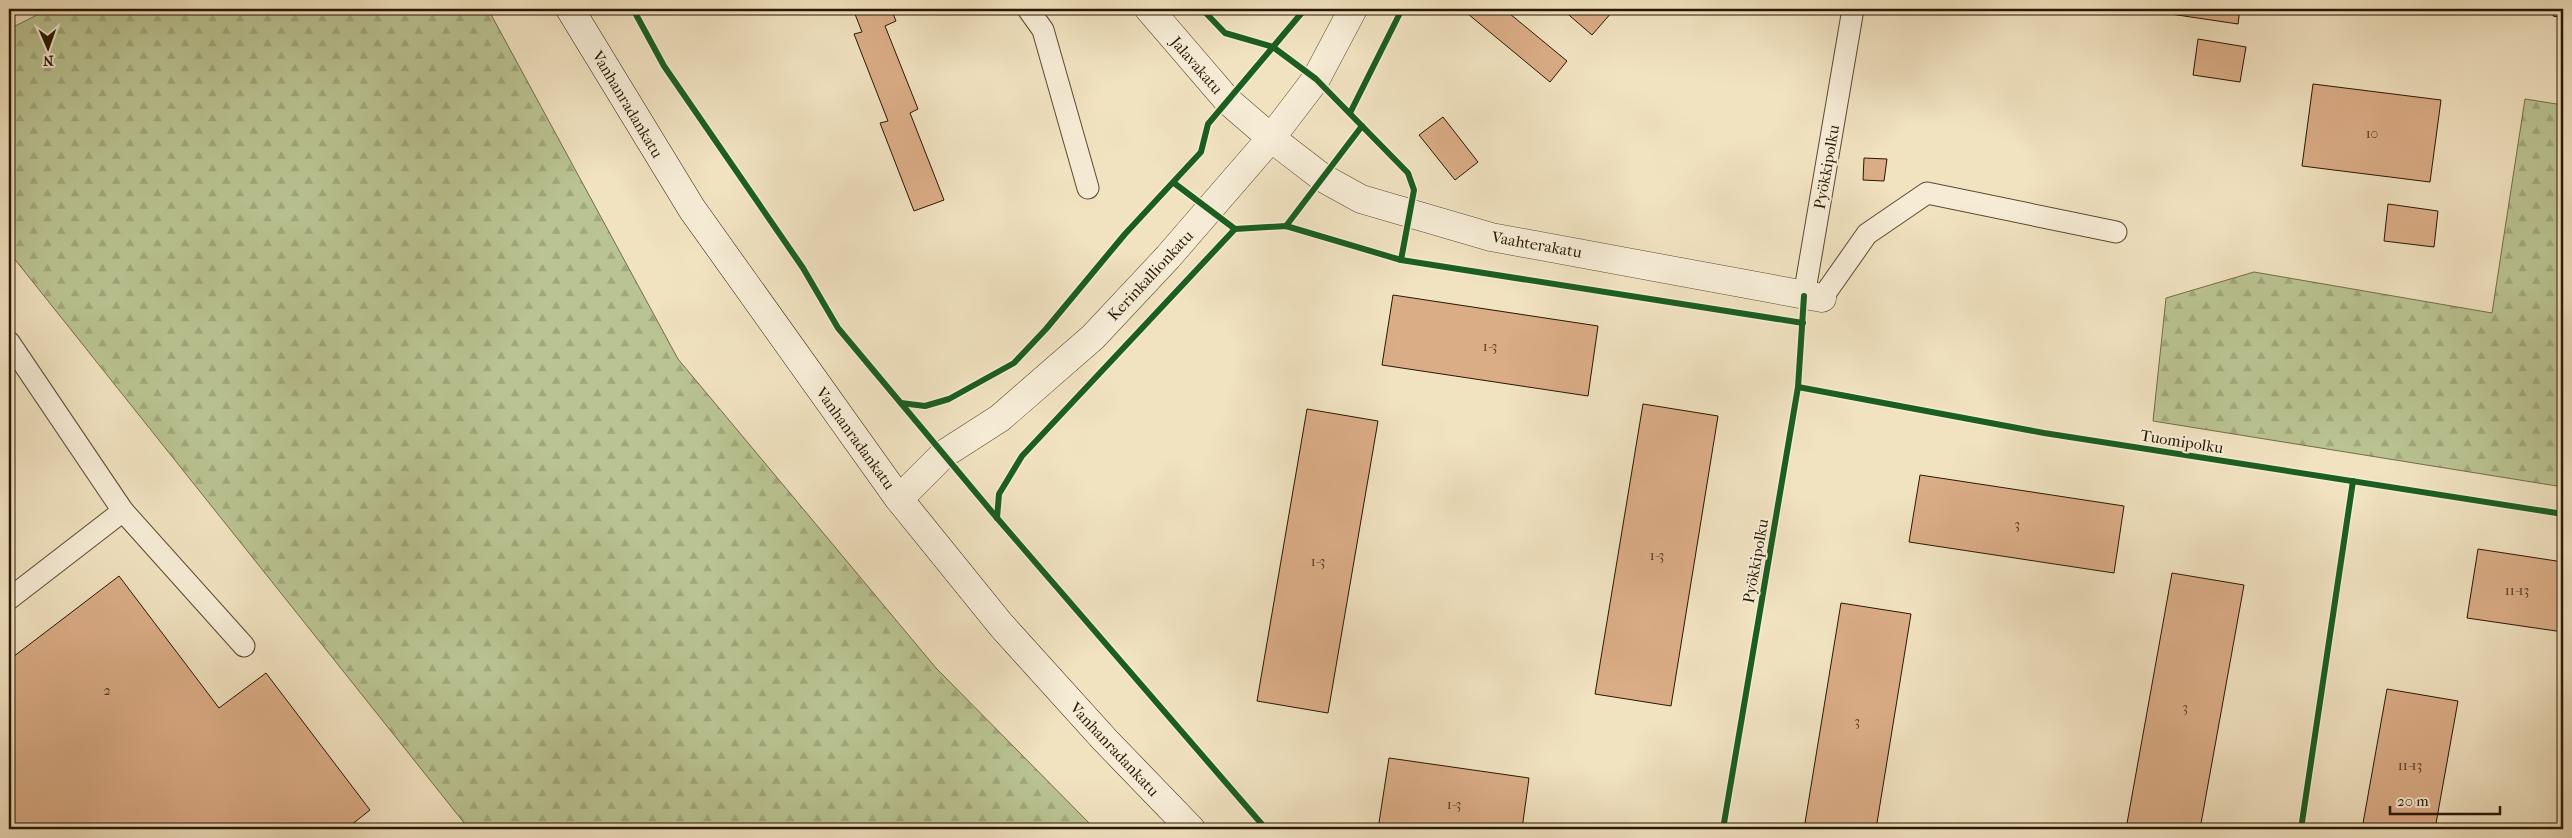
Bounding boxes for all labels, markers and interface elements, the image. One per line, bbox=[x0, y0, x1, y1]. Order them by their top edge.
north arrow bbox=[22, 22, 72, 72]
street label: Jalavakatu bbox=[1165, 31, 1227, 98]
street label: Vanhanradankatu bbox=[588, 46, 667, 161]
text: N bbox=[42, 52, 54, 69]
street label: Pyökkipolku bbox=[1810, 123, 1843, 211]
house number: 10 bbox=[2366, 125, 2378, 142]
street label: Kerinkallionkatu bbox=[1104, 226, 1197, 325]
street label: Vaahterakatu bbox=[1489, 227, 1583, 262]
house number: 1-3 bbox=[1483, 338, 1497, 355]
street label: Vanhanradankatu bbox=[812, 383, 899, 493]
street label: Tuomipolku bbox=[2139, 426, 2225, 457]
house number: 3 bbox=[2014, 516, 2020, 533]
street label: Pyökkipolku bbox=[1739, 517, 1772, 605]
house number: 1-3 bbox=[1650, 547, 1664, 564]
house number: 1-3 bbox=[1311, 553, 1325, 570]
house number: 11-13 bbox=[2505, 582, 2529, 599]
house number: 2 bbox=[103, 682, 111, 699]
street label: Vanhanradankatu bbox=[1065, 698, 1163, 800]
house number: 3 bbox=[2182, 699, 2188, 716]
house number: 3 bbox=[1854, 713, 1860, 730]
house number: 11-13 bbox=[2398, 757, 2422, 774]
scale bar bbox=[2390, 783, 2500, 815]
text: 20 m bbox=[2397, 792, 2429, 810]
house number: 1-3 bbox=[1447, 796, 1461, 813]

